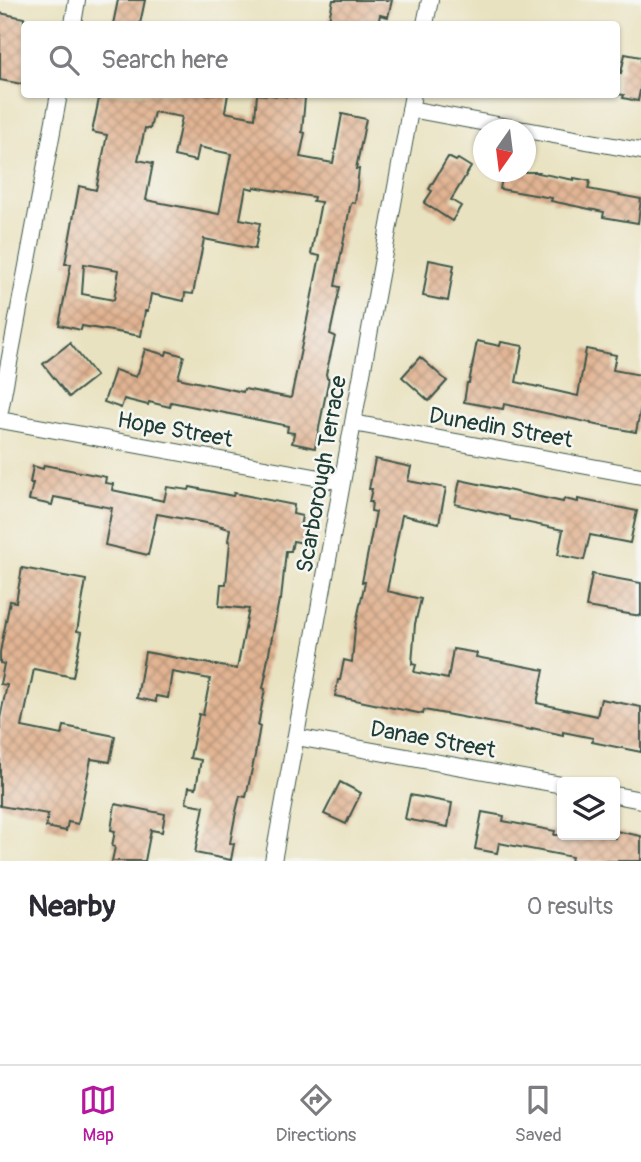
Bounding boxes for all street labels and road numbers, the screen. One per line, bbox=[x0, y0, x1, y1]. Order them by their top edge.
street label: Scarborough Terrace bbox=[290, 373, 353, 575]
street label: Dunedin Street bbox=[427, 401, 576, 455]
street label: Hope Street bbox=[115, 405, 236, 454]
street label: Danae Street bbox=[368, 714, 499, 765]

